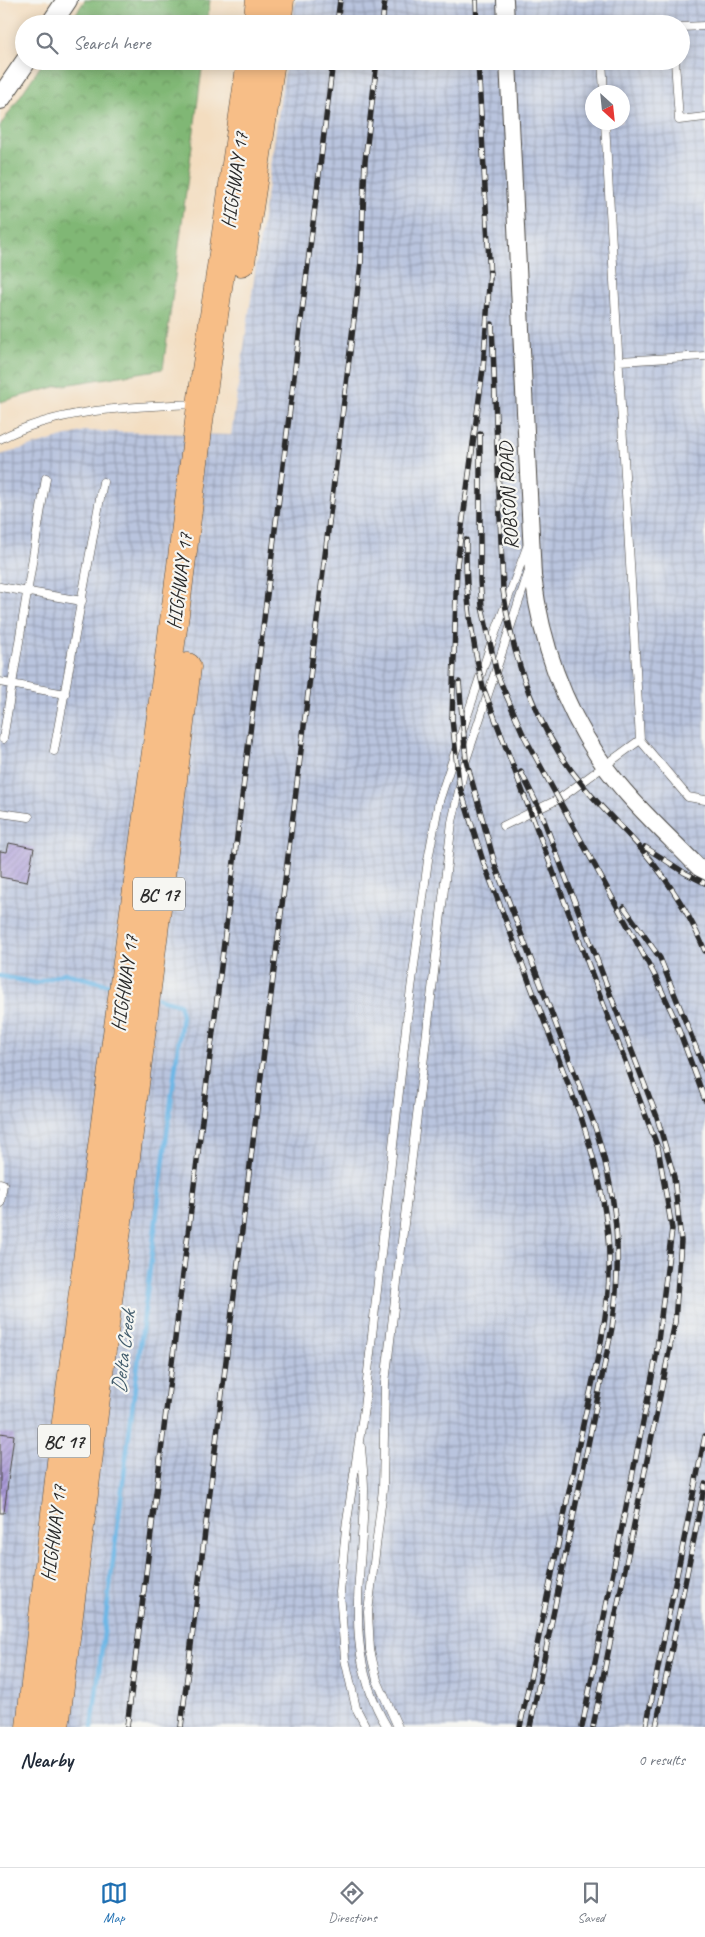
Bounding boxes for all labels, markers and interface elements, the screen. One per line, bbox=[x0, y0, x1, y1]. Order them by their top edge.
search box bbox=[15, 15, 690, 70]
icon: search bbox=[33, 29, 61, 57]
text: Search here bbox=[73, 31, 150, 55]
north arrow bbox=[585, 85, 630, 130]
street label: HIGHWAY 17 bbox=[215, 129, 254, 230]
street label: ROBSON ROAD bbox=[493, 439, 524, 550]
street label: HIGHWAY 17 bbox=[161, 530, 198, 631]
road number: BC 17 bbox=[133, 878, 185, 911]
street label: HIGHWAY 17 bbox=[105, 932, 144, 1033]
water label: Delta Creek bbox=[105, 1306, 141, 1394]
road number: BC 17 bbox=[38, 1424, 90, 1458]
street label: HIGHWAY 17 bbox=[35, 1482, 72, 1583]
text: Nearby bbox=[20, 1747, 73, 1773]
text: 0 results bbox=[638, 1750, 685, 1770]
tab: Map bbox=[100, 1879, 128, 1926]
tab: Directions bbox=[328, 1879, 377, 1926]
tab: Saved bbox=[577, 1879, 605, 1926]

